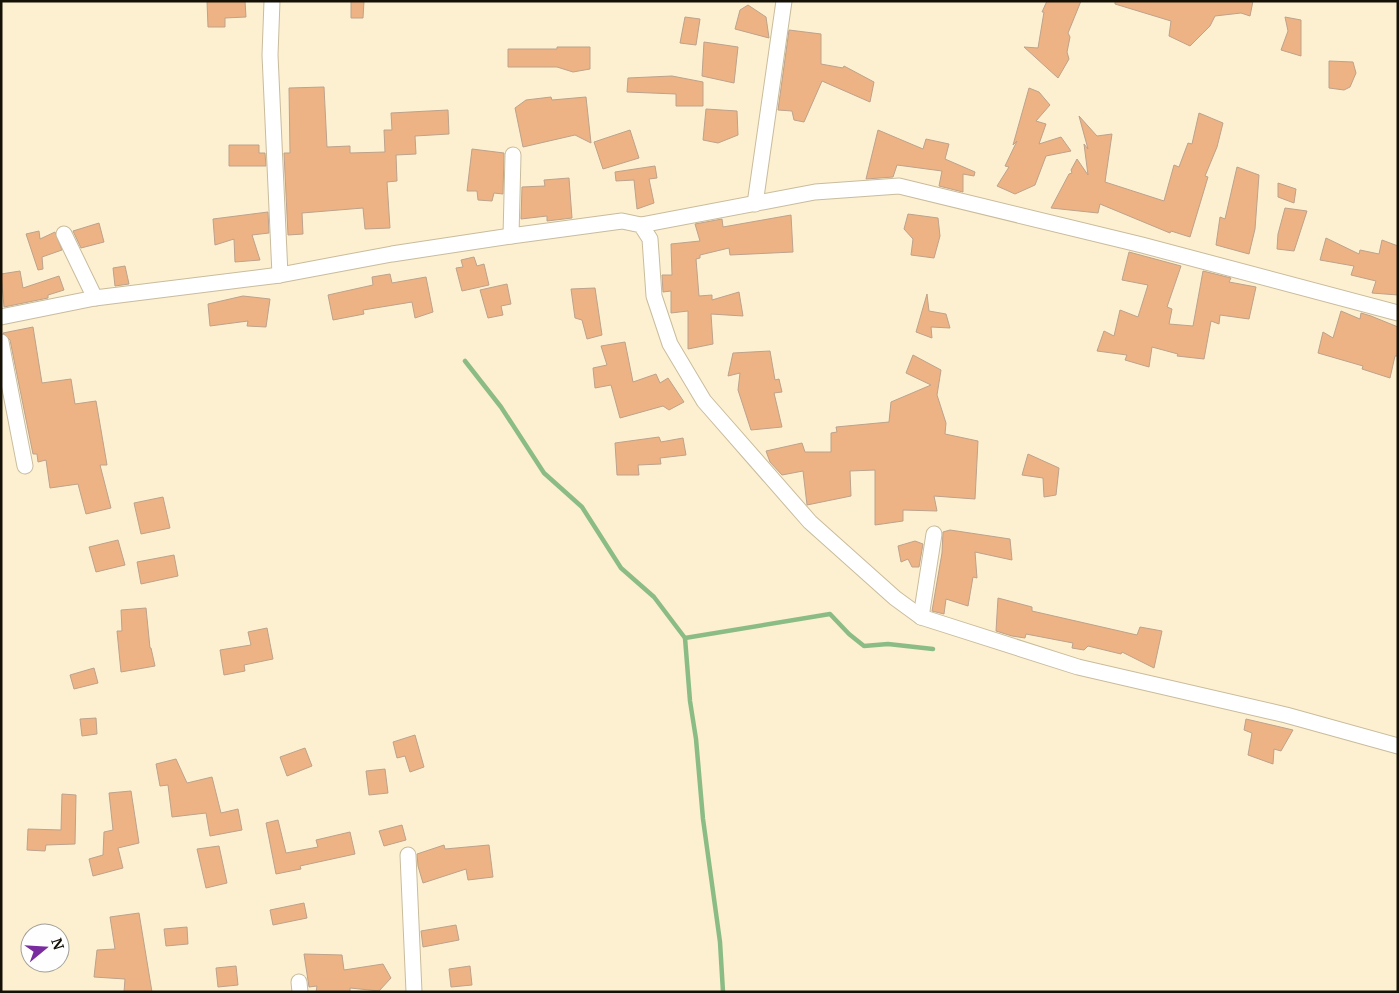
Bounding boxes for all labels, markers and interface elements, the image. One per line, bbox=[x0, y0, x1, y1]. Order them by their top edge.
north arrow bbox=[20, 923, 70, 973]
text: N bbox=[47, 936, 68, 952]

